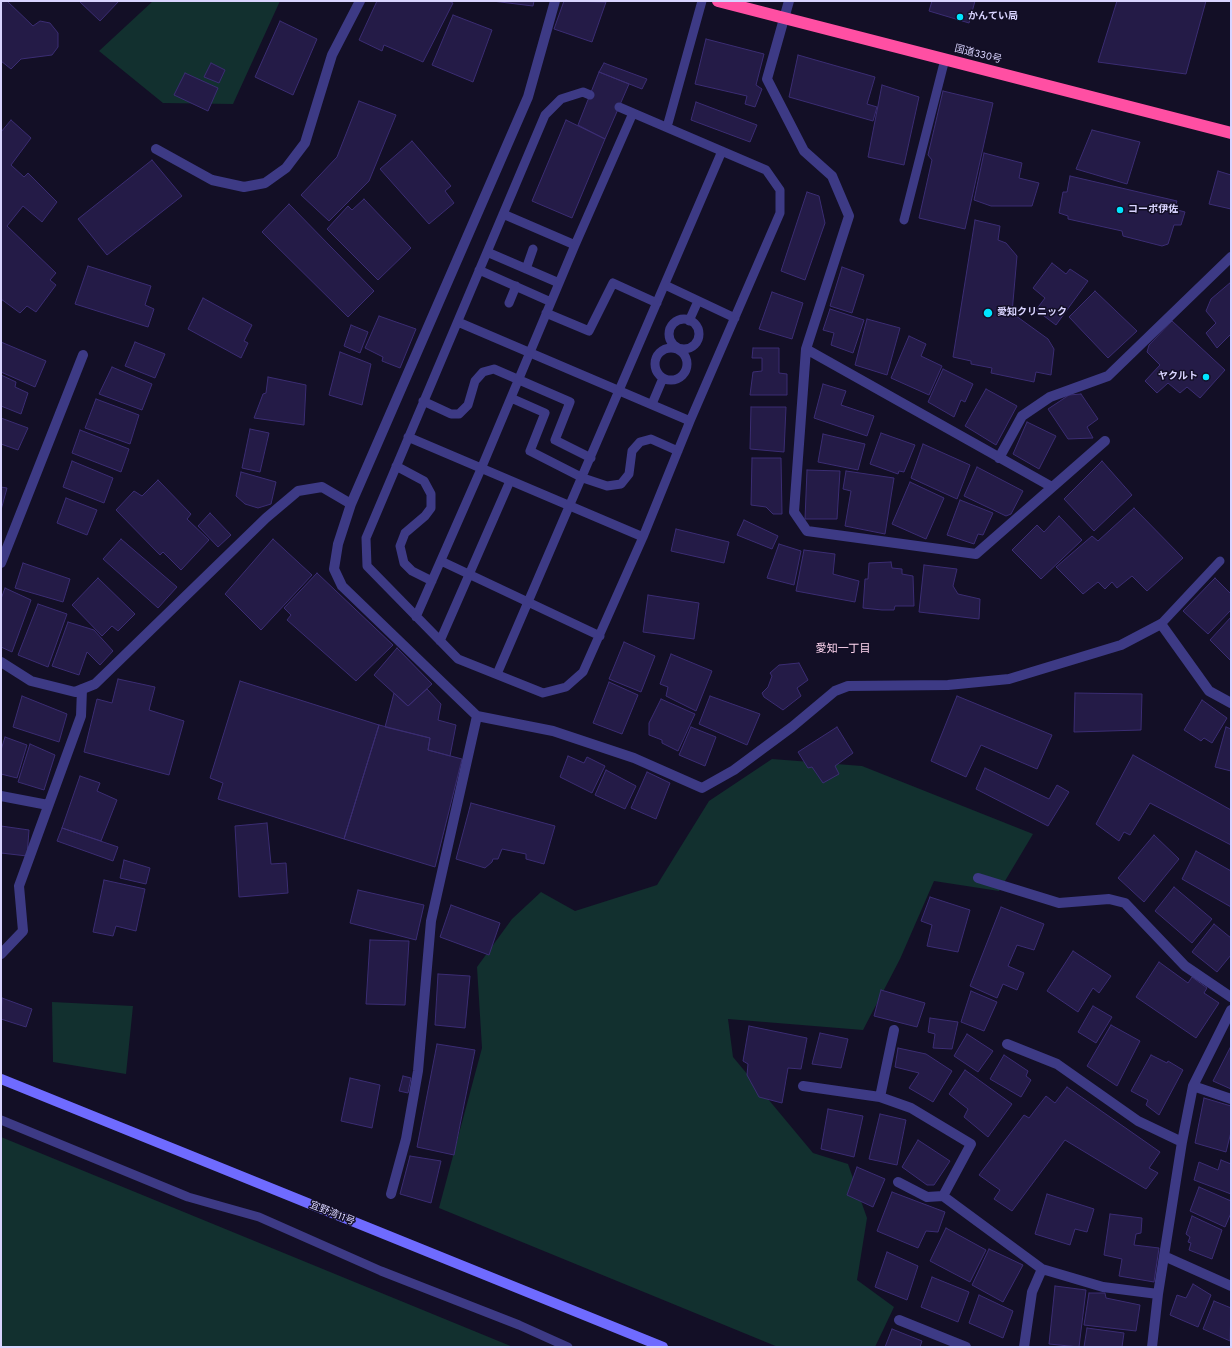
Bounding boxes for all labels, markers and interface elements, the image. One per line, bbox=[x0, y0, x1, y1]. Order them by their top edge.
place label: かんてい局 bbox=[968, 11, 1018, 23]
marker: かんてい局 bbox=[955, 12, 965, 22]
street label: 国道330号 bbox=[953, 43, 1003, 67]
place label: コーポ伊佐 bbox=[1128, 204, 1178, 216]
marker: コーポ伊佐 bbox=[1115, 205, 1125, 215]
marker: 愛知クリニック bbox=[982, 307, 994, 319]
place label: 愛知クリニック bbox=[997, 307, 1067, 319]
place label: ヤクルト bbox=[1158, 371, 1198, 383]
marker: ヤクルト bbox=[1201, 372, 1211, 382]
district label: 愛知一丁目 bbox=[816, 643, 870, 657]
street label: 宜野湾11号 bbox=[308, 1200, 356, 1228]

